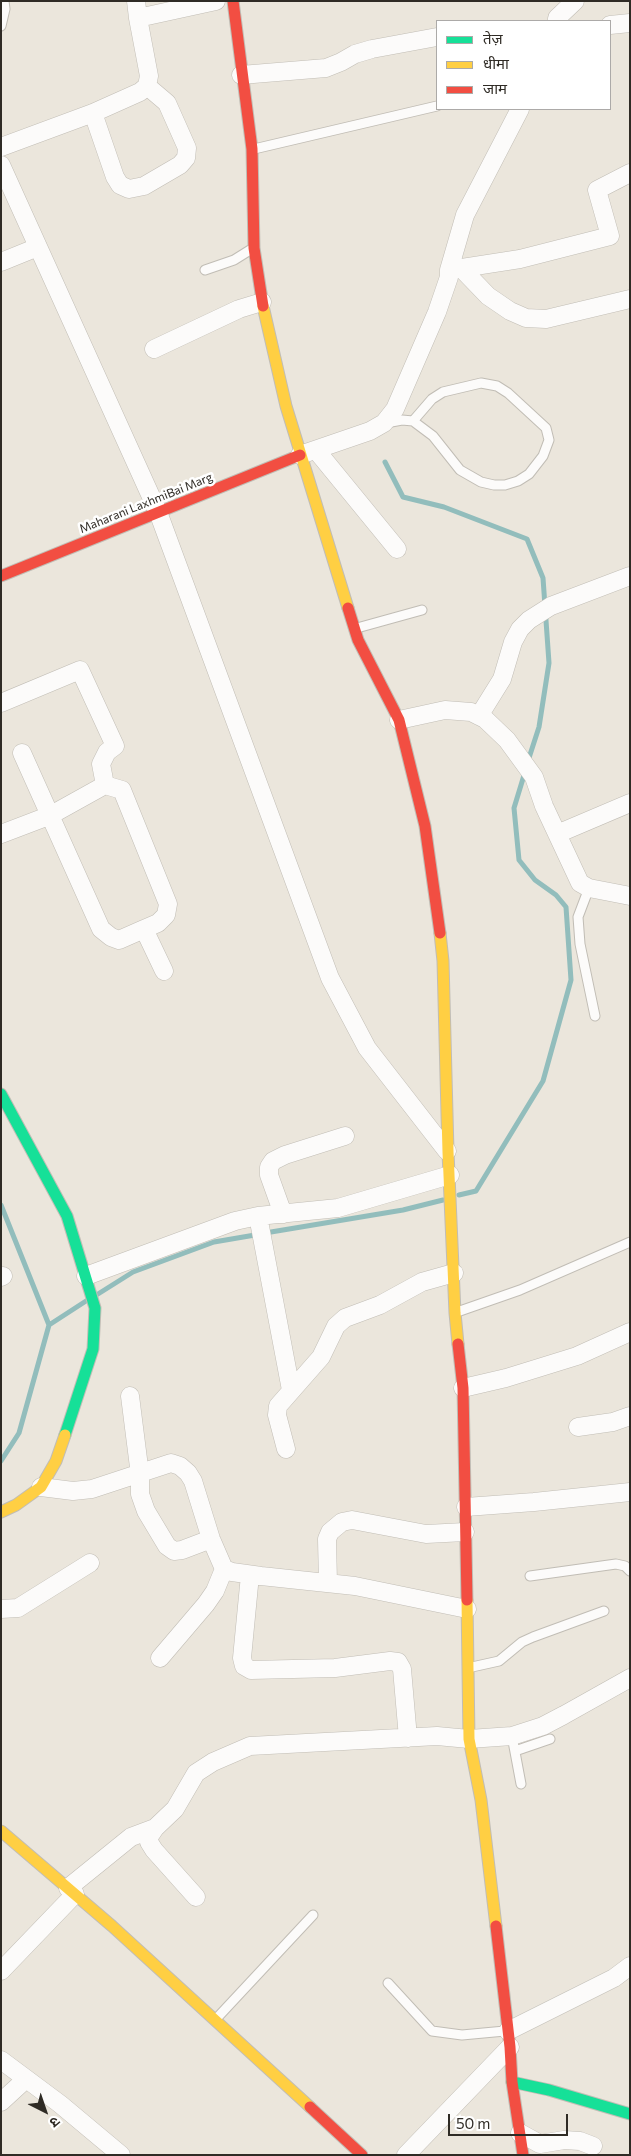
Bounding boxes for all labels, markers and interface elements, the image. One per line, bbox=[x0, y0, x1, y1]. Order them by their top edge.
legend bbox=[436, 20, 611, 110]
text: तेज़ bbox=[483, 29, 503, 47]
text: धीमा bbox=[483, 54, 509, 72]
text: जाम bbox=[483, 79, 507, 97]
street label: Maharani LaxhmiBai Marg bbox=[77, 470, 215, 536]
north arrow bbox=[20, 2086, 70, 2136]
scale bar bbox=[451, 2104, 571, 2136]
text: उ bbox=[47, 2114, 64, 2132]
text: 50 m bbox=[456, 2114, 490, 2132]

